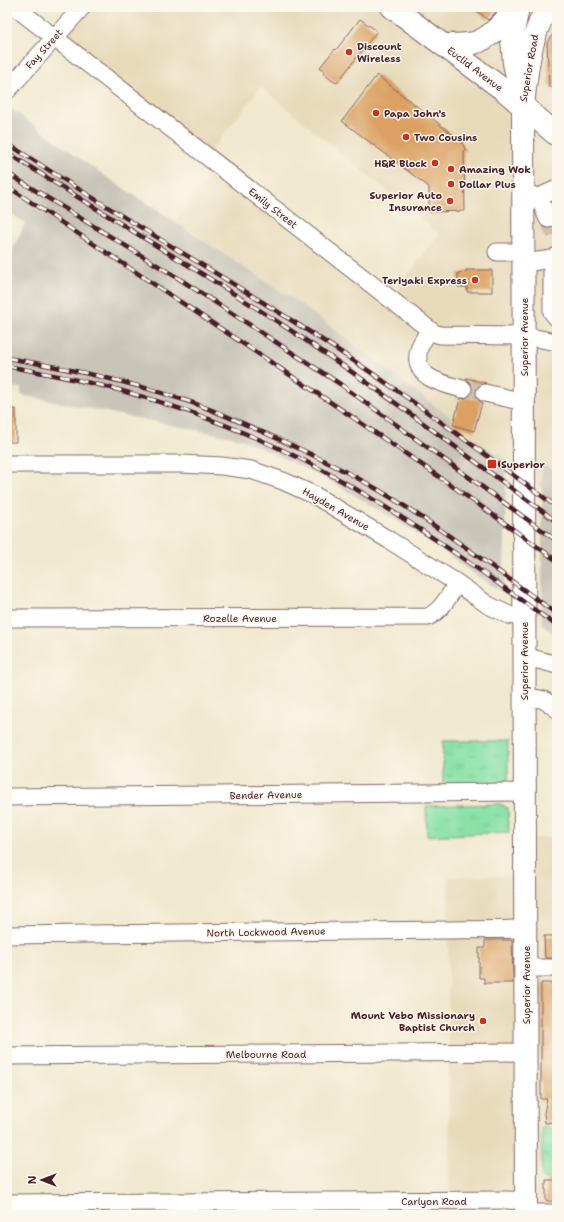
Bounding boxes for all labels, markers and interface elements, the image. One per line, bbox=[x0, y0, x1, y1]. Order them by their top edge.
street label: Fay Street bbox=[23, 26, 65, 72]
street label: Superior Road bbox=[517, 33, 541, 103]
place label: Discount Wireless bbox=[357, 40, 402, 65]
street label: Euclid Avenue bbox=[444, 44, 506, 95]
marker: Discount Wireless bbox=[344, 47, 354, 57]
place label: Papa John's bbox=[384, 107, 446, 120]
marker: Papa John's bbox=[371, 108, 381, 118]
place label: Two Cousins bbox=[414, 131, 477, 144]
marker: Two Cousins bbox=[401, 132, 411, 142]
place label: H&R Block bbox=[374, 157, 427, 170]
marker: H&R Block bbox=[430, 158, 440, 168]
place label: Amazing Wok bbox=[459, 163, 531, 176]
marker: Amazing Wok bbox=[446, 164, 456, 174]
place label: Dollar Plus bbox=[459, 178, 516, 191]
marker: Dollar Plus bbox=[446, 179, 456, 189]
street label: Emily Street bbox=[246, 185, 300, 231]
place label: Superior Auto Insurance bbox=[369, 189, 442, 214]
marker: Superior Auto Insurance bbox=[445, 196, 455, 206]
place label: Teriyaki Express bbox=[382, 274, 467, 287]
marker: Teriyaki Express bbox=[470, 275, 480, 285]
street label: Superior Avenue bbox=[518, 297, 531, 376]
marker: Superior bbox=[486, 458, 498, 470]
place label: Superior bbox=[501, 458, 546, 471]
street label: Hayden Avenue bbox=[300, 484, 372, 534]
street label: Rozelle Avenue bbox=[203, 612, 277, 625]
street label: Superior Avenue bbox=[518, 621, 531, 700]
street label: Bender Avenue bbox=[230, 788, 303, 802]
street label: North Lockwood Avenue bbox=[206, 924, 326, 940]
street label: Superior Avenue bbox=[520, 945, 533, 1024]
place label: Mount Vebo Missionary Baptist Church bbox=[351, 1009, 475, 1034]
marker: Mount Vebo Missionary Baptist Church bbox=[478, 1016, 488, 1026]
street label: Melbourne Road bbox=[226, 1048, 307, 1061]
north arrow bbox=[22, 1160, 62, 1200]
text: N bbox=[25, 1175, 40, 1184]
street label: Carlyon Road bbox=[401, 1195, 467, 1208]

